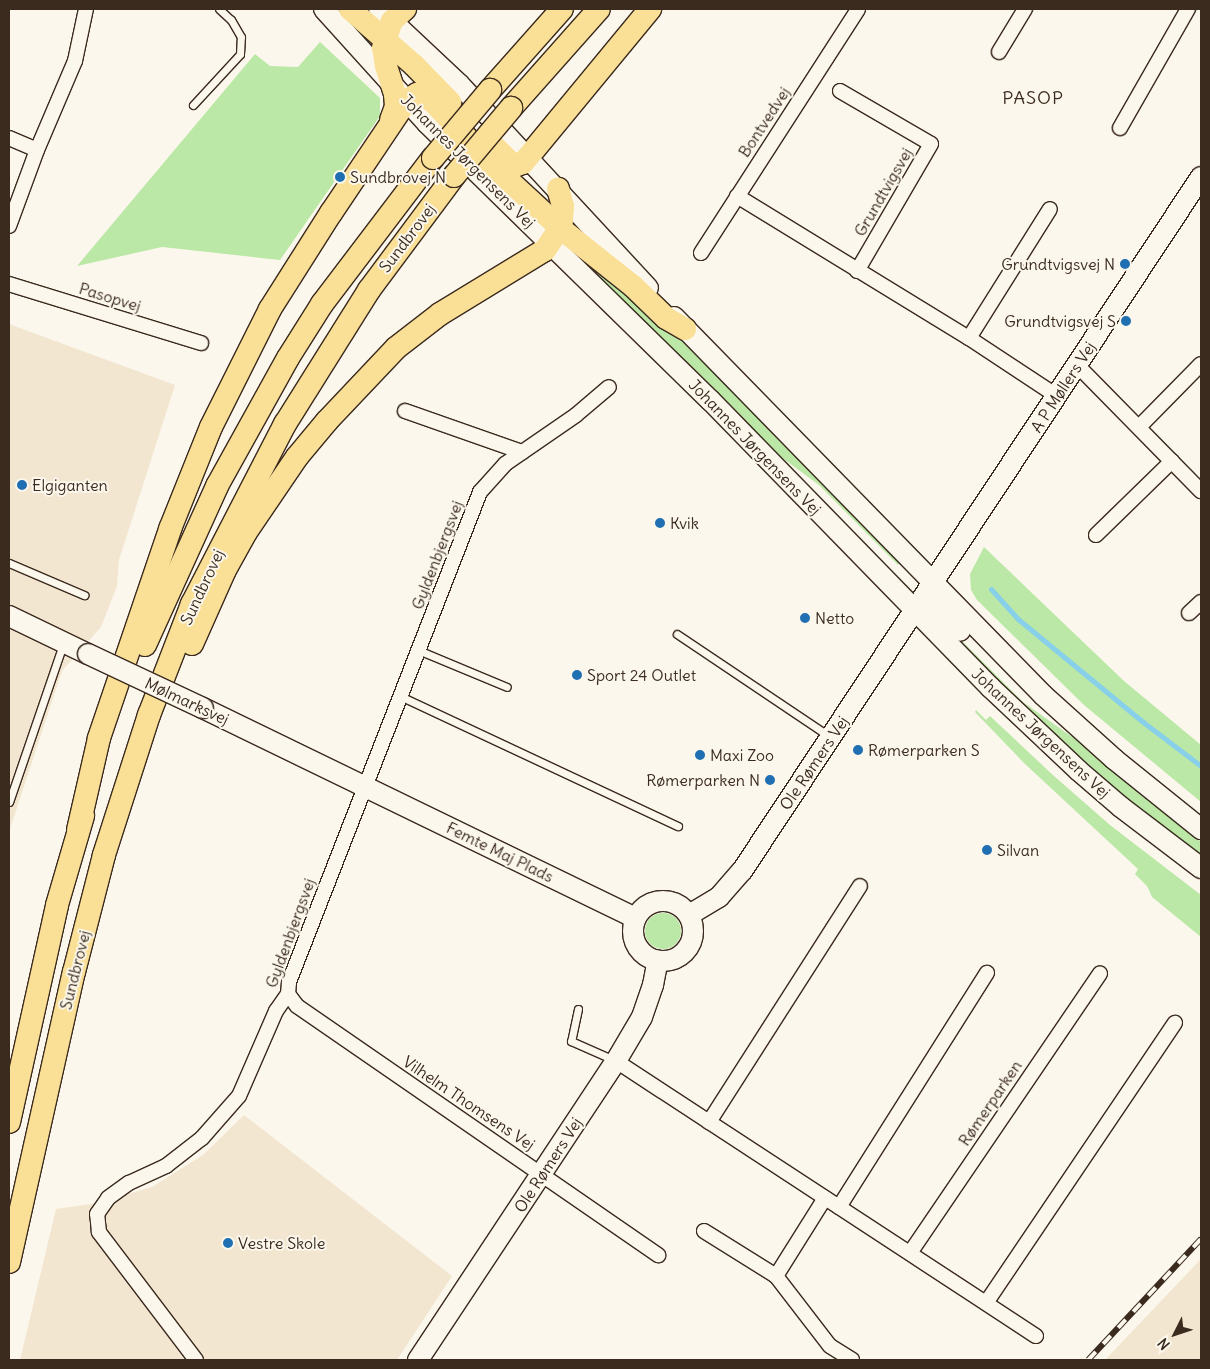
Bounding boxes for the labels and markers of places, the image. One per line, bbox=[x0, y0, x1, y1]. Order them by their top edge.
place label: Sundbrovej N bbox=[350, 167, 446, 187]
marker: Sundbrovej N bbox=[334, 171, 346, 183]
place label: Grundtvigsvej N bbox=[1001, 254, 1115, 274]
marker: Grundtvigsvej N bbox=[1119, 258, 1131, 270]
place label: Grundtvigsvej S bbox=[1004, 311, 1116, 331]
marker: Grundtvigsvej S bbox=[1120, 315, 1132, 327]
place label: Elgiganten bbox=[32, 475, 108, 495]
marker: Elgiganten bbox=[16, 479, 28, 491]
place label: Kvik bbox=[670, 513, 699, 533]
marker: Kvik bbox=[654, 517, 666, 529]
place label: Netto bbox=[815, 608, 854, 628]
marker: Netto bbox=[799, 612, 811, 624]
place label: Sport 24 Outlet bbox=[587, 665, 696, 685]
marker: Sport 24 Outlet bbox=[571, 669, 583, 681]
place label: Rømerparken S bbox=[868, 740, 980, 760]
marker: Rømerparken S bbox=[852, 744, 864, 756]
place label: Maxi Zoo bbox=[710, 745, 774, 765]
marker: Maxi Zoo bbox=[694, 749, 706, 761]
place label: Rømerparken N bbox=[646, 770, 760, 790]
marker: Rømerparken N bbox=[764, 774, 776, 786]
place label: Silvan bbox=[997, 840, 1039, 860]
marker: Silvan bbox=[981, 844, 993, 856]
place label: Vestre Skole bbox=[238, 1233, 325, 1253]
marker: Vestre Skole bbox=[222, 1237, 234, 1249]

